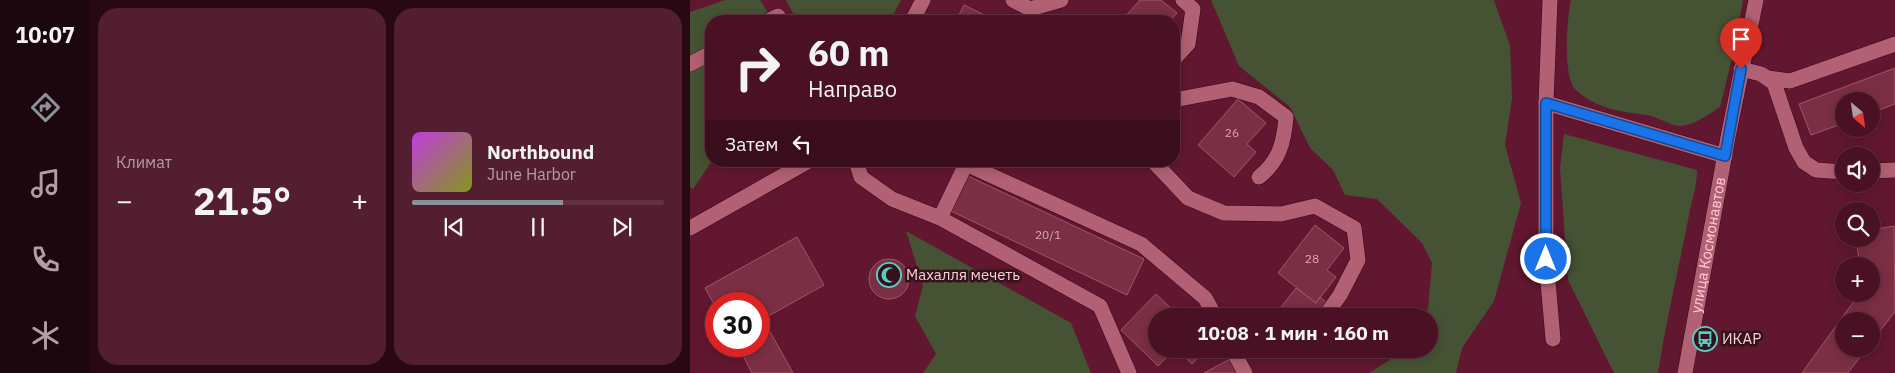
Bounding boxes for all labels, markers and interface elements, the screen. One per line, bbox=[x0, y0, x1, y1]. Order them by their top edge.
pin bbox=[1720, 18, 1762, 69]
text: 10:07 bbox=[15, 20, 75, 49]
icon: arrive bbox=[1727, 25, 1755, 53]
text: 60 m bbox=[808, 30, 890, 76]
icon: right bbox=[725, 35, 790, 100]
text: Направо bbox=[808, 74, 897, 103]
icon: directions bbox=[28, 90, 63, 125]
north arrow bbox=[1835, 92, 1880, 138]
map controls bbox=[1835, 92, 1880, 357]
house number: 26 bbox=[1225, 125, 1239, 140]
icon: left bbox=[788, 130, 816, 158]
text: Затем bbox=[725, 132, 778, 156]
text: Northbound bbox=[487, 140, 594, 164]
button: sound bbox=[1835, 147, 1880, 192]
text: Климат bbox=[116, 152, 172, 172]
text: June Harbor bbox=[487, 164, 576, 184]
icon: music bbox=[28, 166, 63, 201]
street label: улица Космонавтов bbox=[1686, 175, 1730, 315]
text: 21.5° bbox=[193, 176, 291, 225]
text: − bbox=[116, 182, 133, 219]
text: + bbox=[351, 182, 368, 219]
button: search bbox=[1835, 202, 1880, 247]
icon: previous bbox=[440, 213, 468, 241]
icon: pause bbox=[524, 213, 552, 241]
icon: next bbox=[608, 213, 636, 241]
house number: 20/1 bbox=[1035, 227, 1061, 242]
position arrow bbox=[1519, 232, 1571, 284]
icon: phone bbox=[28, 242, 63, 277]
house number: 28 bbox=[1305, 251, 1319, 266]
button: + bbox=[1835, 257, 1880, 302]
mosque icon: Махалля мечеть bbox=[876, 262, 902, 288]
place label: Махалля мечеть bbox=[906, 265, 1020, 284]
speed limit sign: 30 bbox=[705, 292, 770, 357]
button: − bbox=[1835, 312, 1880, 357]
icon: climate bbox=[28, 318, 63, 353]
text: 10:08 · 1 мин · 160 m bbox=[1197, 321, 1389, 345]
bus stop icon: ИКАР bbox=[1692, 326, 1718, 352]
place label: ИКАР bbox=[1722, 329, 1761, 348]

